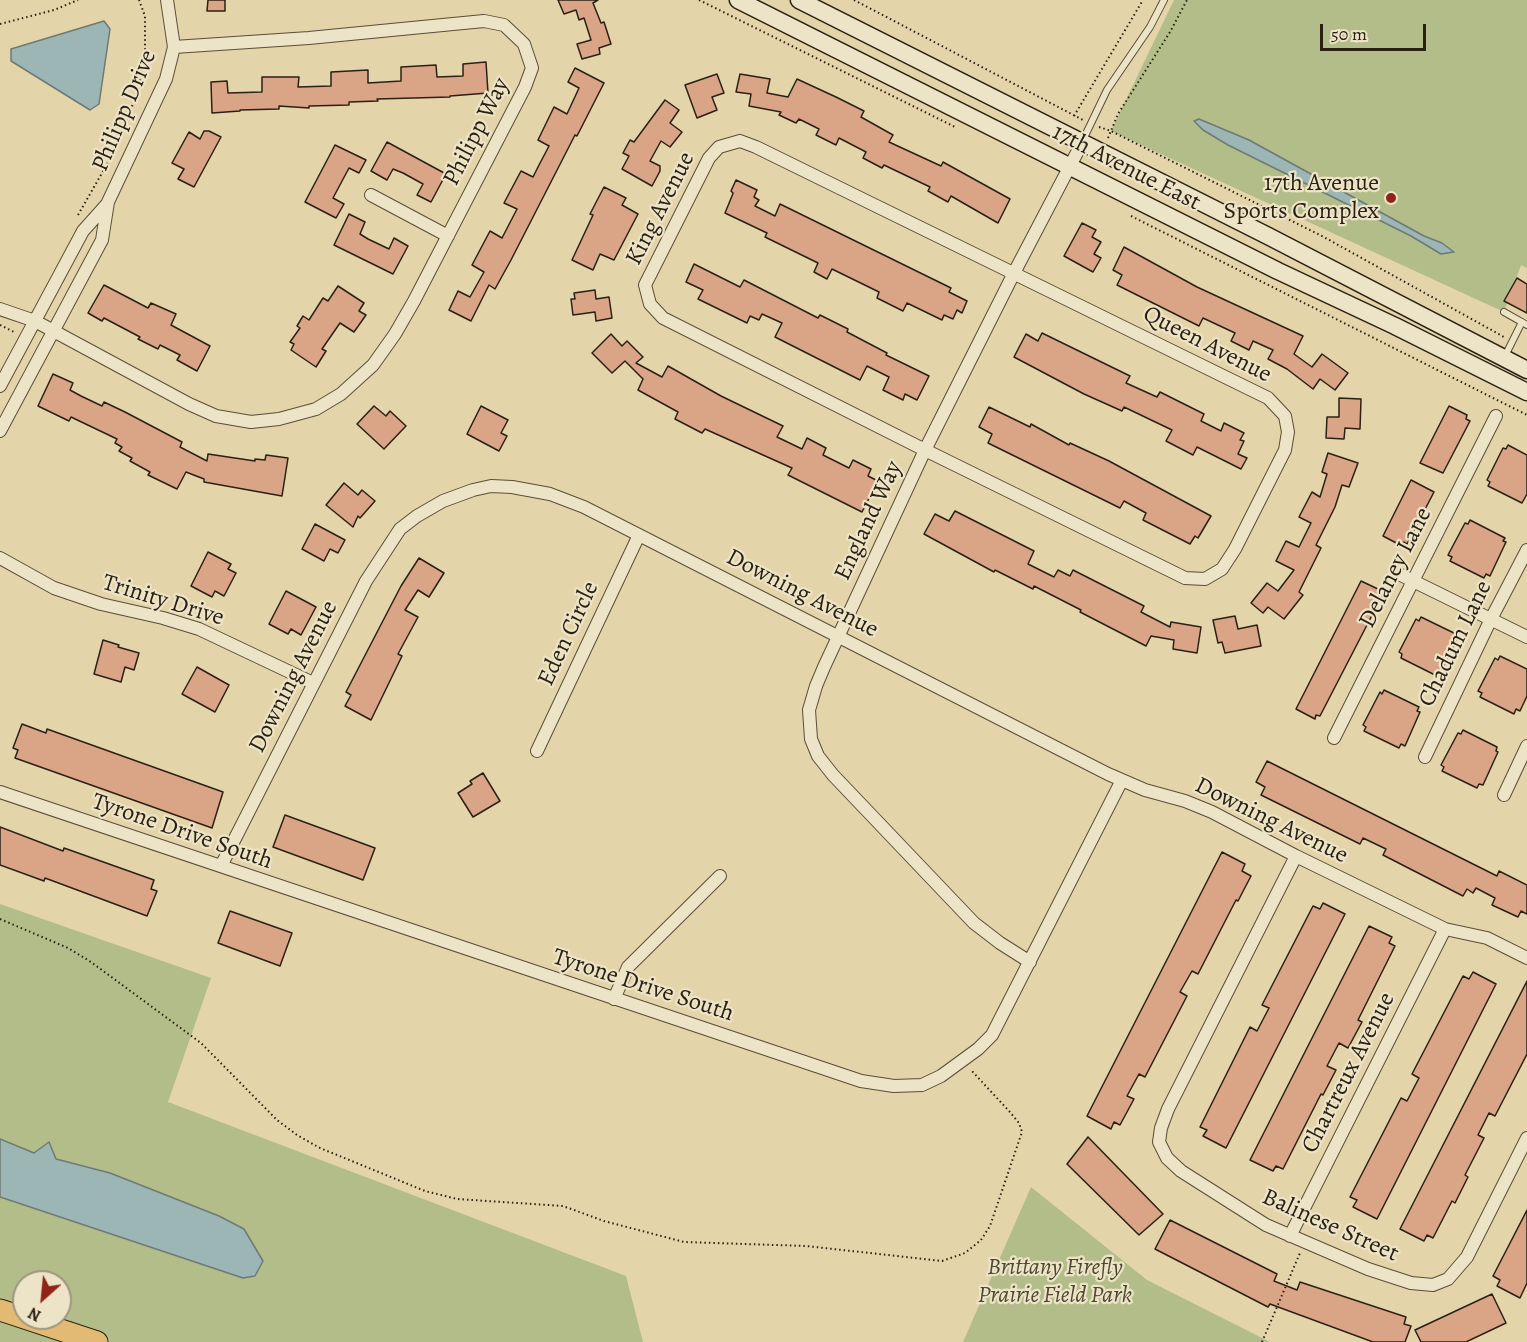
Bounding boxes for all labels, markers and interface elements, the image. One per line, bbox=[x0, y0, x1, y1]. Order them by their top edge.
scale bar bbox=[1323, 12, 1430, 50]
text: 50 m bbox=[1331, 22, 1367, 46]
street label: Philipp Drive bbox=[86, 46, 164, 176]
street label: Philipp Way bbox=[438, 73, 516, 191]
street label: 17th Avenue East bbox=[1047, 118, 1205, 218]
street label: King Avenue bbox=[620, 148, 702, 270]
place label: 17th Avenue Sports Complex bbox=[1223, 170, 1379, 226]
marker: 17th Avenue Sports Complex bbox=[1384, 191, 1398, 205]
street label: Queen Avenue bbox=[1138, 300, 1276, 390]
street label: England Way bbox=[829, 457, 909, 585]
street label: Delaney Lane bbox=[1353, 503, 1439, 633]
street label: Downing Avenue bbox=[721, 543, 883, 645]
street label: Trinity Drive bbox=[99, 569, 227, 633]
street label: Chadum Lane bbox=[1413, 576, 1499, 712]
street label: Eden Circle bbox=[532, 577, 606, 691]
street label: Downing Avenue bbox=[243, 596, 345, 758]
street label: Downing Avenue bbox=[1190, 772, 1352, 870]
street label: Tyrone Drive South bbox=[88, 788, 276, 876]
street label: Tyrone Drive South bbox=[549, 943, 737, 1029]
street label: Chartreux Avenue bbox=[1296, 988, 1402, 1158]
street label: Balinese Street bbox=[1257, 1183, 1403, 1269]
park label: Brittany Firefly Prairie Field Park bbox=[978, 1254, 1132, 1310]
north arrow bbox=[12, 1270, 72, 1330]
text: N bbox=[25, 1302, 45, 1327]

